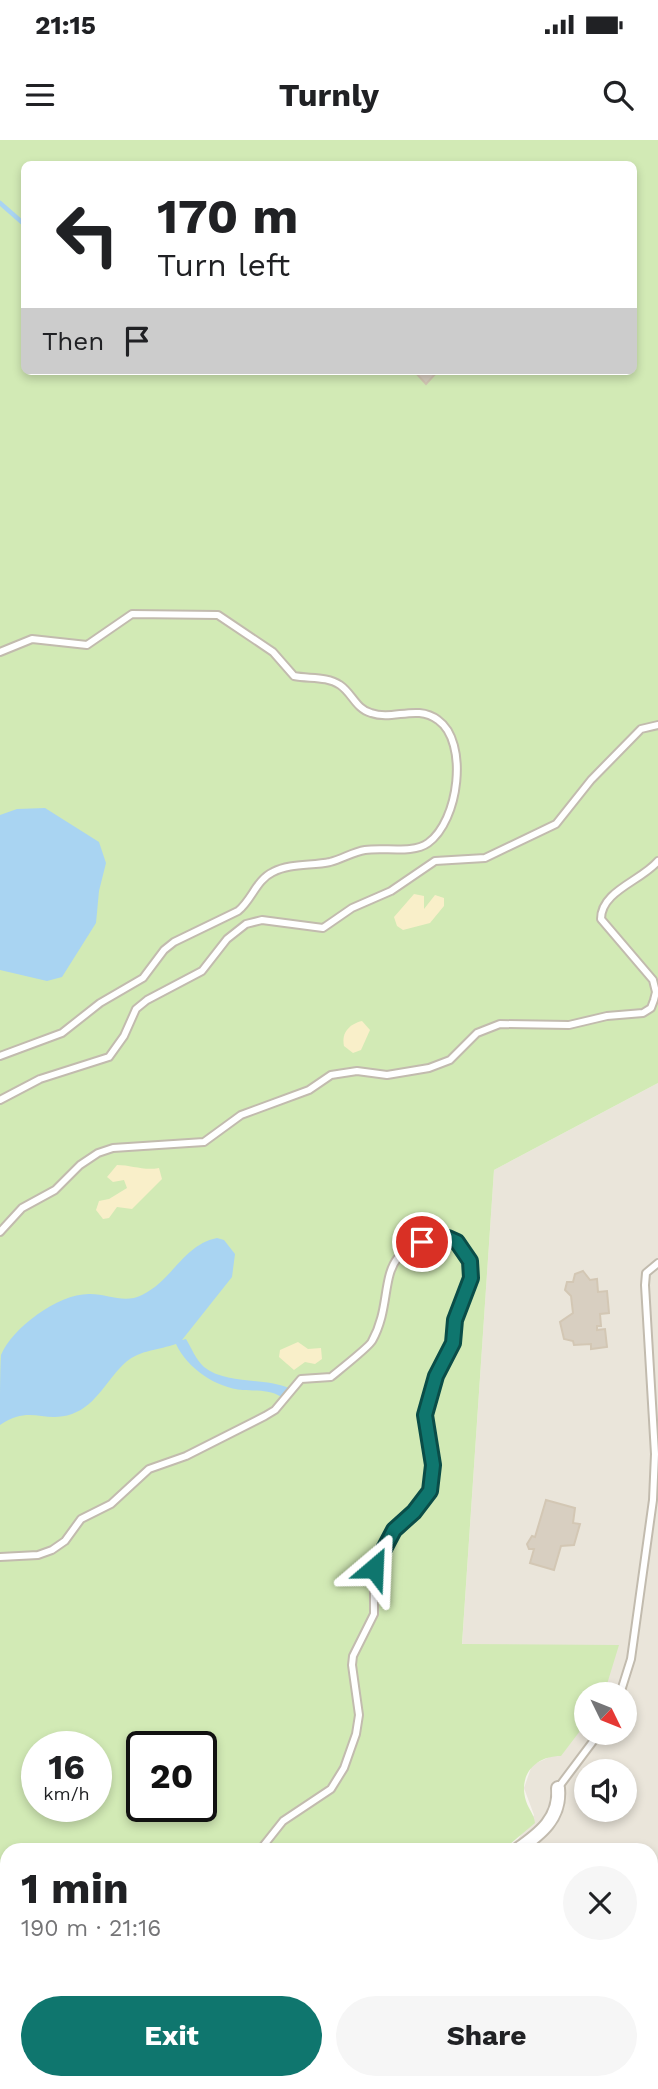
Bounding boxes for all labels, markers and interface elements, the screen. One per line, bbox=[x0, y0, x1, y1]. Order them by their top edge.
text: 21:15 bbox=[35, 10, 96, 40]
icon: menu bbox=[21, 76, 59, 114]
text: Turnly bbox=[279, 76, 379, 114]
icon: search bbox=[599, 76, 637, 114]
text: 170 m bbox=[157, 187, 298, 245]
icon: left bbox=[42, 189, 133, 280]
text: Turn left bbox=[157, 246, 290, 284]
icon: arrive bbox=[118, 322, 156, 360]
text: Then bbox=[42, 326, 104, 356]
pin bbox=[392, 1212, 452, 1272]
icon: arrive bbox=[403, 1223, 441, 1261]
position arrow bbox=[337, 1531, 411, 1605]
north arrow bbox=[574, 1682, 637, 1745]
map controls bbox=[574, 1682, 637, 1822]
speed limit sign: 20 bbox=[126, 1731, 217, 1822]
text: 16 bbox=[48, 1746, 85, 1788]
button: sound bbox=[574, 1759, 637, 1822]
text: km/h bbox=[43, 1783, 90, 1804]
text: 1 min bbox=[21, 1864, 129, 1913]
button: close bbox=[563, 1866, 637, 1940]
text: 190 m · 21:16 bbox=[21, 1915, 161, 1942]
button: Exit bbox=[21, 1996, 322, 2076]
button: Share bbox=[336, 1996, 637, 2076]

